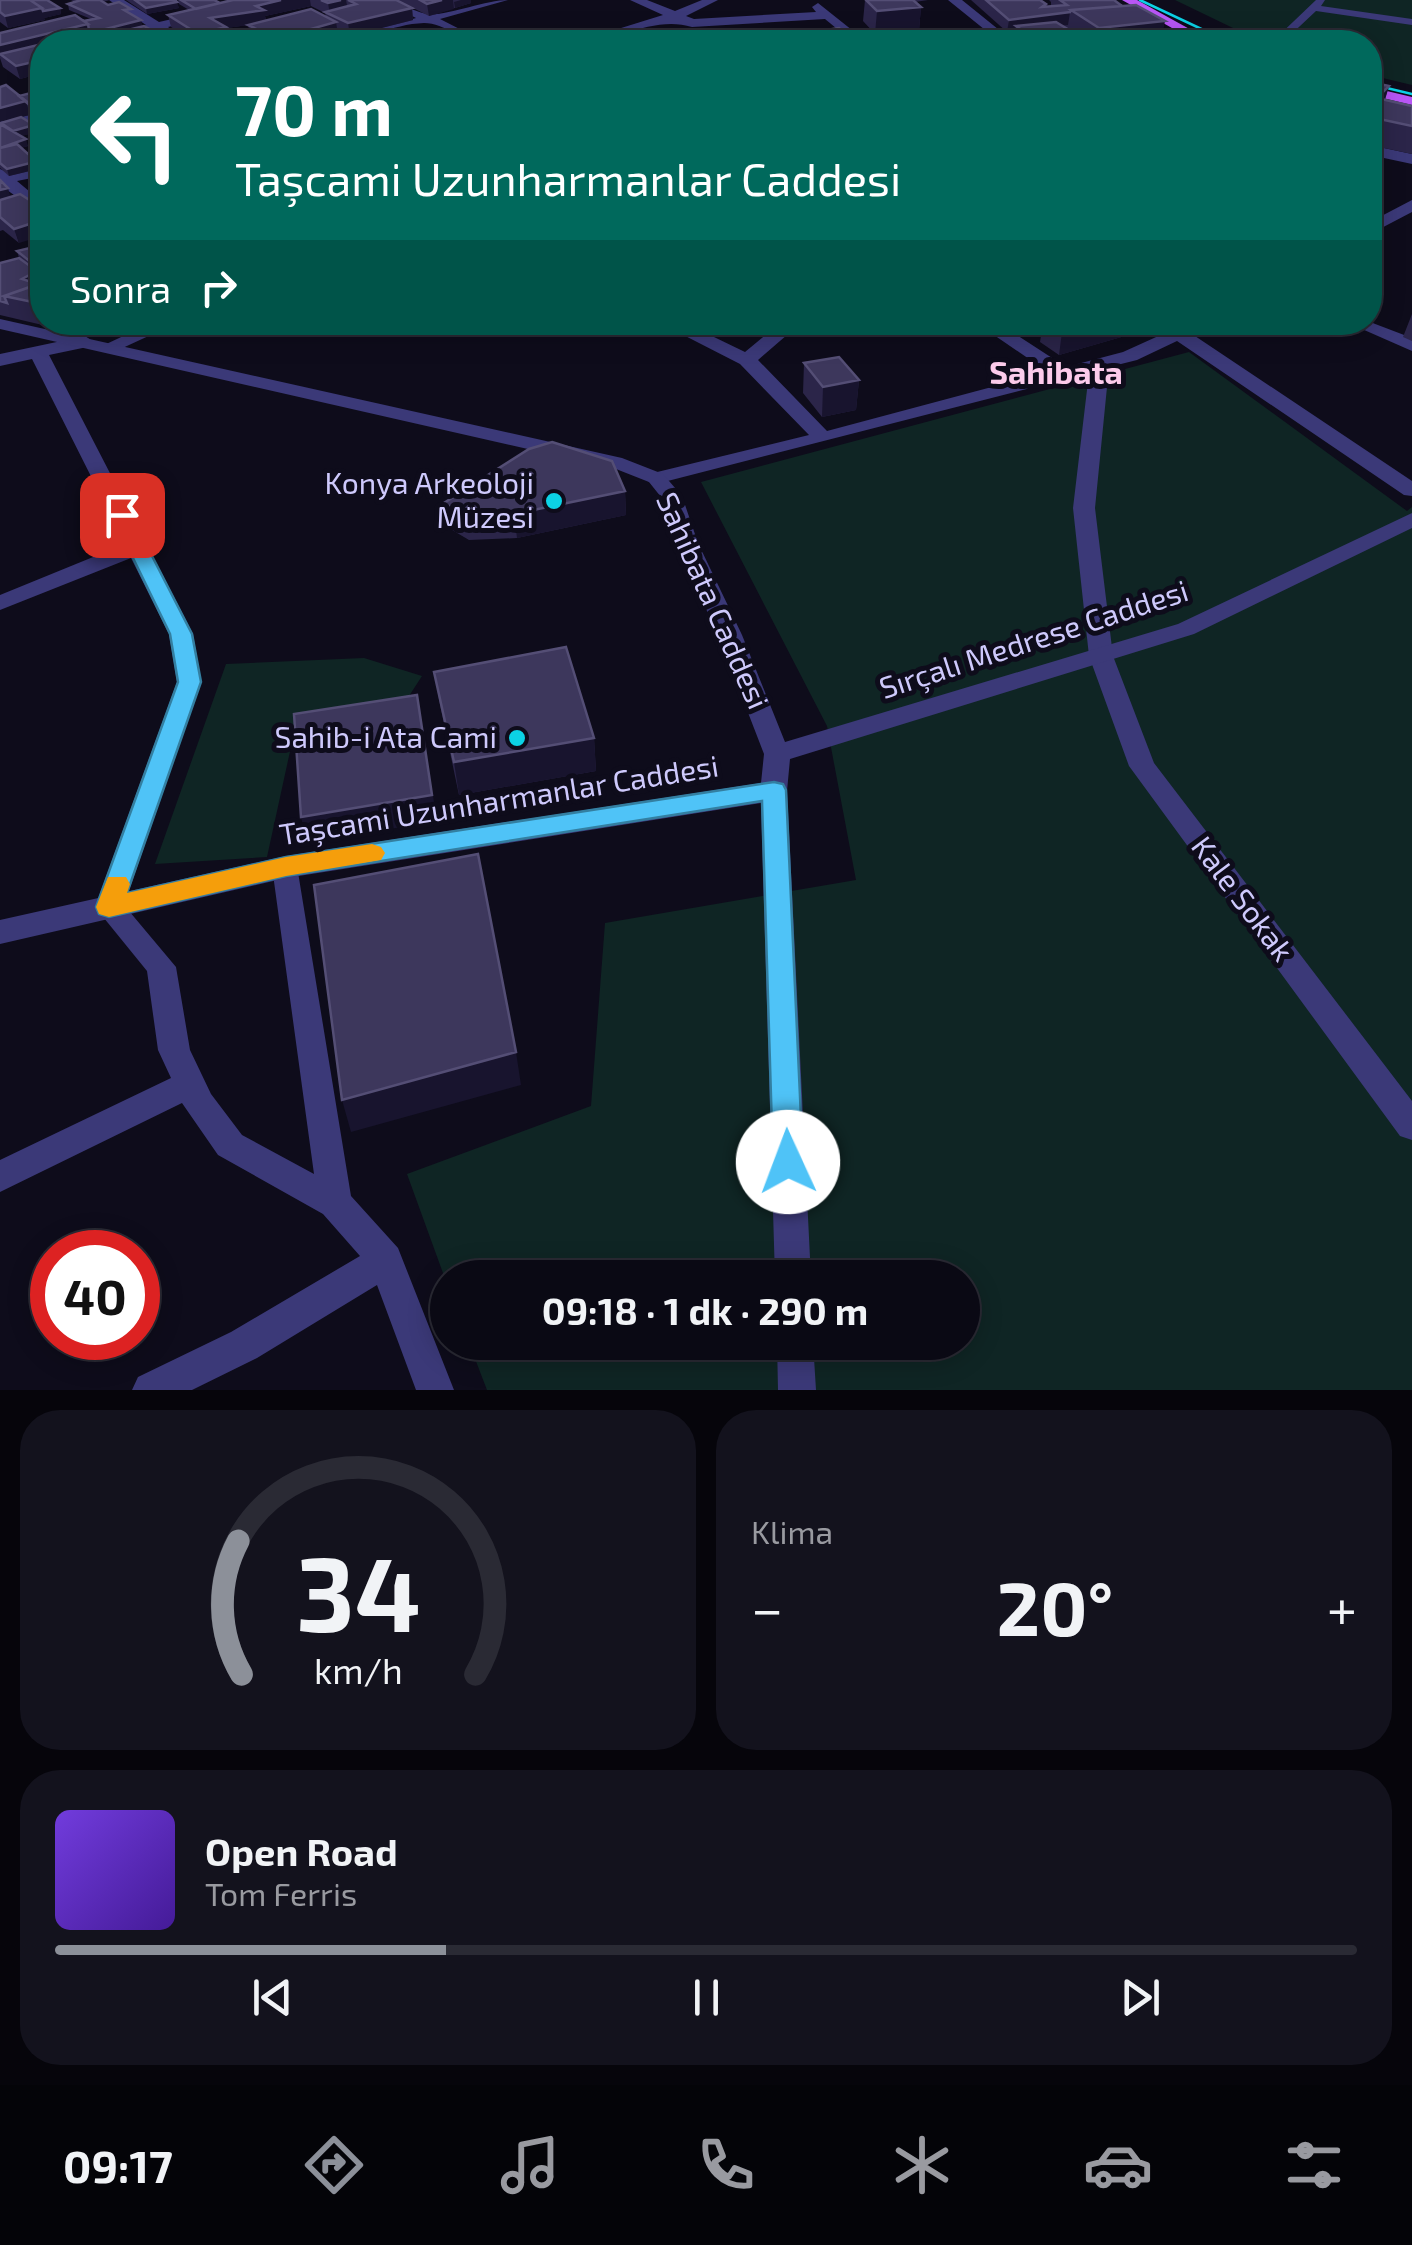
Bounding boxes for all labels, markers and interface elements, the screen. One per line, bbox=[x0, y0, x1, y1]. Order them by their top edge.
text: 70 m bbox=[235, 66, 393, 150]
icon: left bbox=[70, 70, 200, 200]
text: Taşcami Uzunharmanlar Caddesi bbox=[235, 151, 901, 205]
icon: right bbox=[191, 260, 246, 315]
text: Sonra bbox=[70, 265, 171, 311]
district label: Sahibata bbox=[989, 352, 1123, 390]
place label: Konya Arkeoloji Müzesi bbox=[324, 464, 534, 534]
pin bbox=[80, 473, 165, 558]
street label: Sahibata Caddesi bbox=[650, 486, 778, 714]
icon: arrive bbox=[95, 488, 150, 543]
marker: Konya Arkeoloji Müzesi bbox=[543, 490, 565, 512]
street label: Sırçalı Medrese Caddesi bbox=[875, 571, 1193, 706]
place label: Sahib-i Ata Cami bbox=[275, 718, 497, 754]
marker: Sahib-i Ata Cami bbox=[506, 727, 528, 749]
street label: Taşcami Uzunharmanlar Caddesi bbox=[277, 747, 721, 853]
street label: Kale Sokak bbox=[1185, 828, 1302, 967]
position arrow bbox=[736, 1110, 840, 1214]
speed limit sign: 40 bbox=[30, 1230, 160, 1360]
text: 09:18 · 1 dk · 290 m bbox=[542, 1287, 868, 1333]
text: Klima bbox=[751, 1512, 833, 1550]
text: 34 bbox=[295, 1528, 421, 1653]
text: 20° bbox=[997, 1561, 1113, 1651]
text: − bbox=[751, 1574, 783, 1640]
text: + bbox=[1327, 1574, 1357, 1640]
text: km/h bbox=[314, 1648, 402, 1691]
text: Open Road bbox=[205, 1828, 398, 1874]
text: Tom Ferris bbox=[205, 1874, 357, 1912]
icon: previous bbox=[245, 1970, 300, 2025]
icon: pause bbox=[679, 1970, 734, 2025]
icon: next bbox=[1113, 1970, 1168, 2025]
icon: directions bbox=[299, 2130, 369, 2200]
icon: music bbox=[495, 2130, 565, 2200]
icon: phone bbox=[691, 2130, 761, 2200]
icon: climate bbox=[887, 2130, 957, 2200]
icon: car bbox=[1083, 2130, 1153, 2200]
icon: filters bbox=[1279, 2130, 1349, 2200]
text: 09:17 bbox=[63, 2138, 173, 2192]

